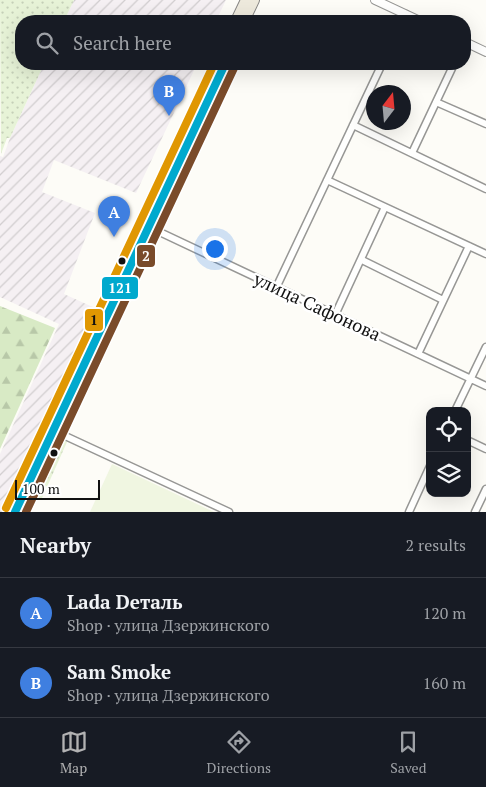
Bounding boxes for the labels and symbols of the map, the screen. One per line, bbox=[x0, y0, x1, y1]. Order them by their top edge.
pin: B bbox=[153, 75, 185, 116]
north arrow bbox=[366, 85, 411, 130]
pin: A bbox=[98, 196, 130, 237]
your location bbox=[202, 236, 228, 262]
line badge: 2 bbox=[136, 244, 156, 268]
text: 2 bbox=[142, 246, 150, 265]
unlabelled marker bbox=[117, 256, 127, 266]
street label: улица Сафонова bbox=[249, 266, 385, 346]
line badge: 121 bbox=[101, 276, 139, 300]
text: 121 bbox=[108, 278, 132, 297]
line badge: 1 bbox=[84, 308, 104, 332]
text: 1 bbox=[90, 310, 98, 329]
unlabelled marker bbox=[49, 448, 59, 458]
scale bar bbox=[15, 477, 100, 500]

